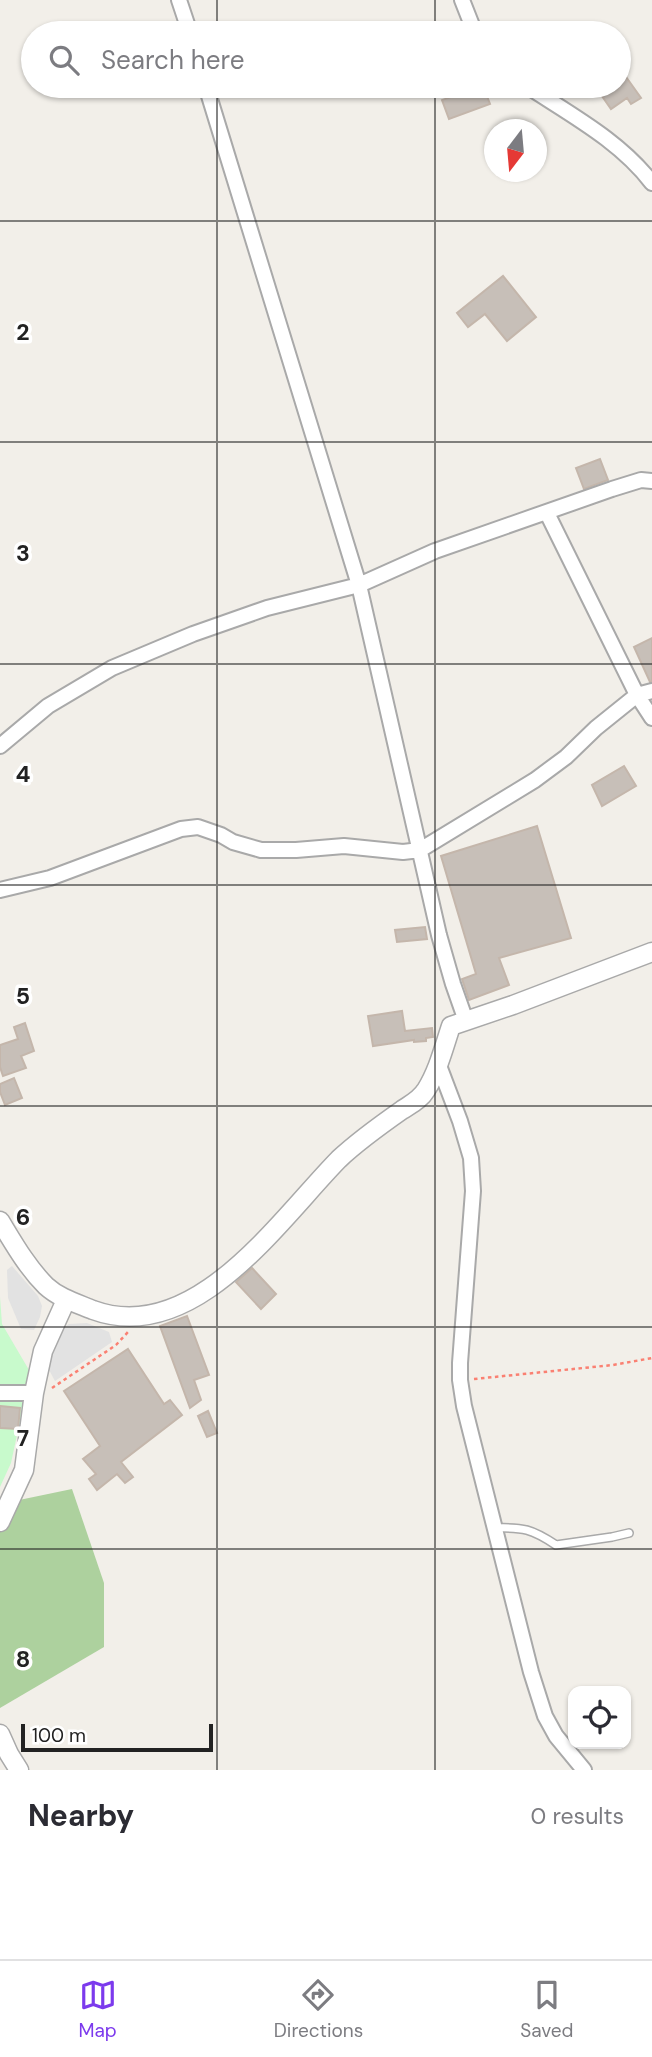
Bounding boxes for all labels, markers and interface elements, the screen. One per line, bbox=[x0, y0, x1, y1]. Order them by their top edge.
search box bbox=[21, 21, 631, 98]
icon: search bbox=[45, 41, 83, 79]
text: Search here bbox=[101, 43, 244, 77]
north arrow bbox=[484, 119, 547, 182]
text: 2 bbox=[16, 317, 30, 347]
text: 3 bbox=[16, 538, 30, 568]
text: 4 bbox=[16, 759, 31, 789]
text: 5 bbox=[16, 981, 30, 1011]
text: 6 bbox=[16, 1202, 30, 1232]
text: 7 bbox=[17, 1423, 29, 1453]
text: 8 bbox=[16, 1644, 30, 1674]
map controls bbox=[568, 1686, 631, 1749]
button: locate bbox=[568, 1686, 631, 1749]
scale bar bbox=[21, 1721, 214, 1753]
text: 100 m bbox=[32, 1723, 86, 1748]
text: Nearby bbox=[28, 1796, 134, 1835]
text: 0 results bbox=[531, 1801, 624, 1831]
tab: Map bbox=[79, 1976, 117, 2043]
tab: Directions bbox=[274, 1976, 363, 2043]
tab: Saved bbox=[520, 1976, 573, 2043]

